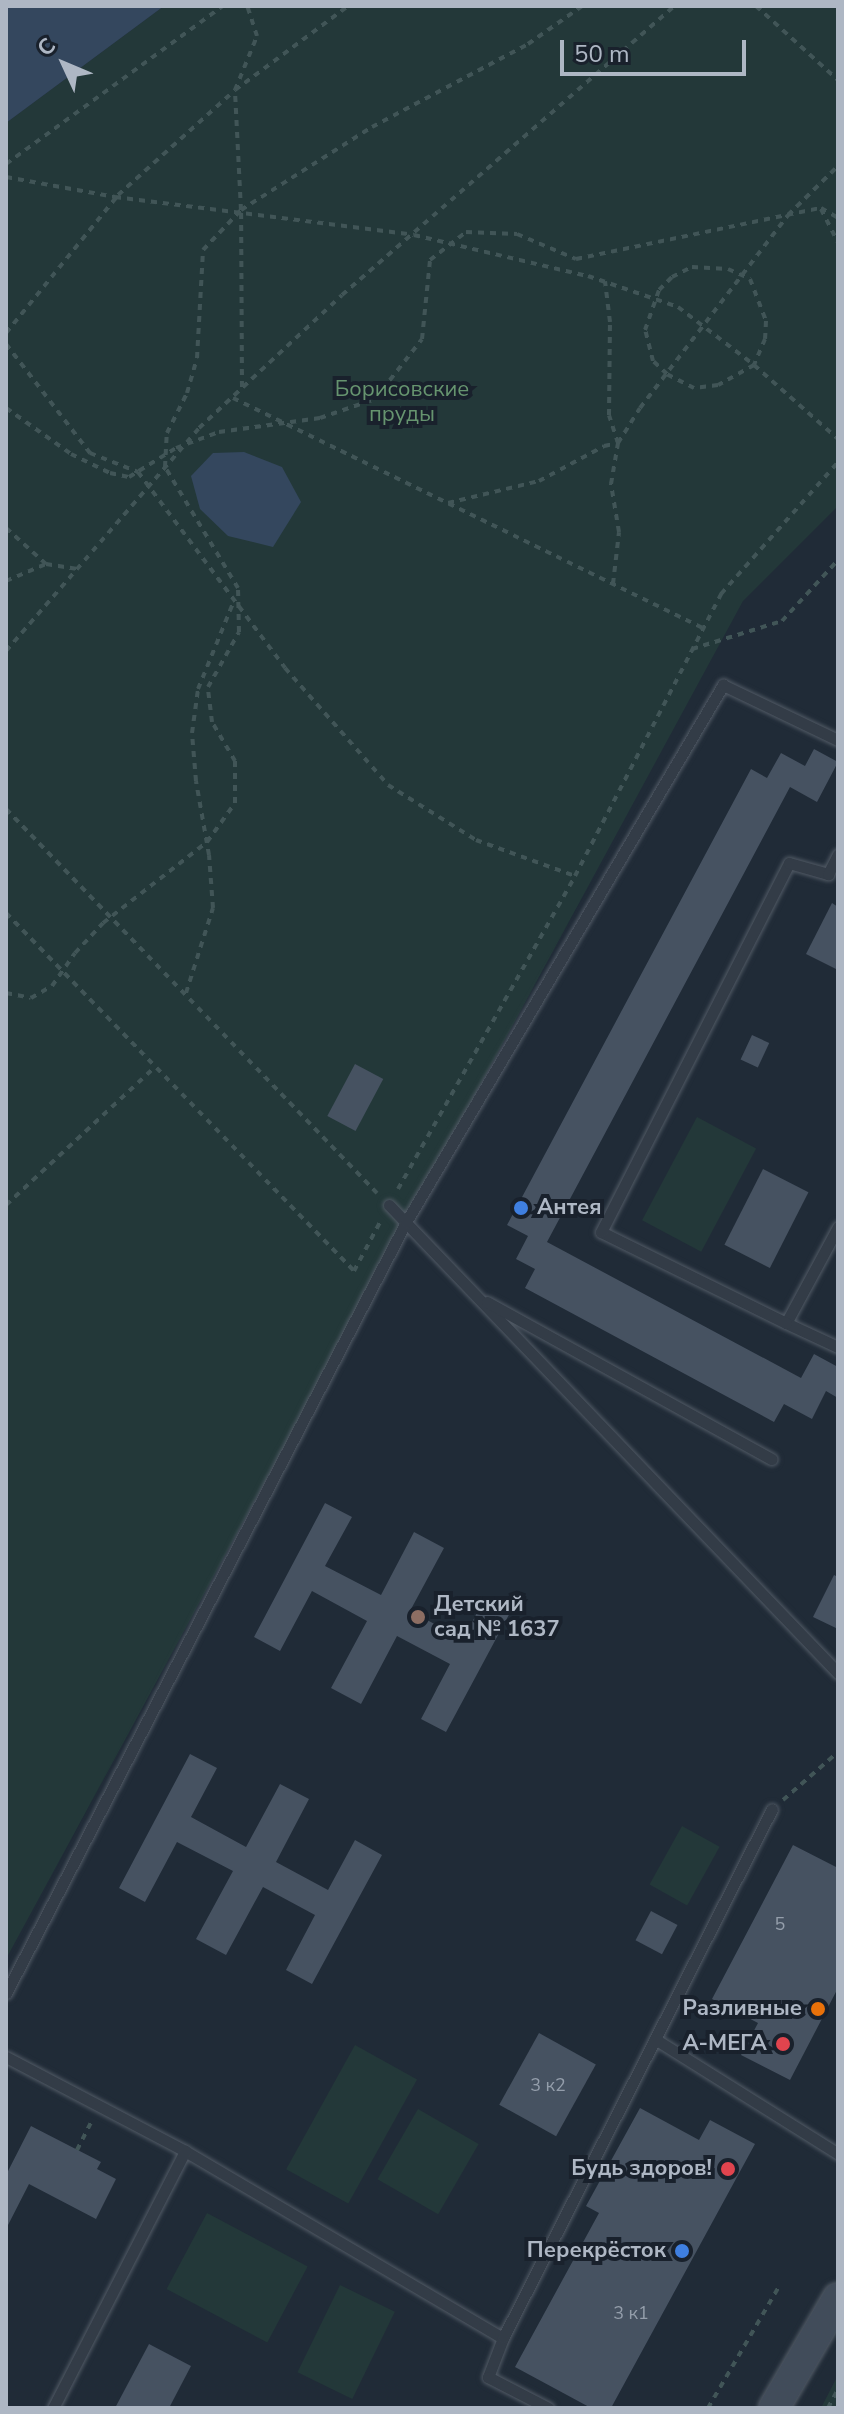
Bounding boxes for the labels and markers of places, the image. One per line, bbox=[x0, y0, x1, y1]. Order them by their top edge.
place label: Антея bbox=[537, 1195, 602, 1221]
marker: Антея bbox=[512, 1199, 530, 1217]
place label: Детский сад № 1637 bbox=[434, 1591, 560, 1642]
marker: Детский сад № 1637 bbox=[409, 1608, 427, 1626]
place label: Разливные bbox=[683, 1996, 802, 2022]
marker: Разливные bbox=[809, 2000, 827, 2018]
place label: А-МЕГА bbox=[682, 2031, 767, 2057]
marker: А-МЕГА bbox=[774, 2035, 792, 2053]
place label: Будь здоров! bbox=[571, 2156, 712, 2182]
marker: Будь здоров! bbox=[719, 2160, 737, 2178]
place label: Перекрёсток bbox=[527, 2238, 666, 2264]
marker: Перекрёсток bbox=[673, 2242, 691, 2260]

